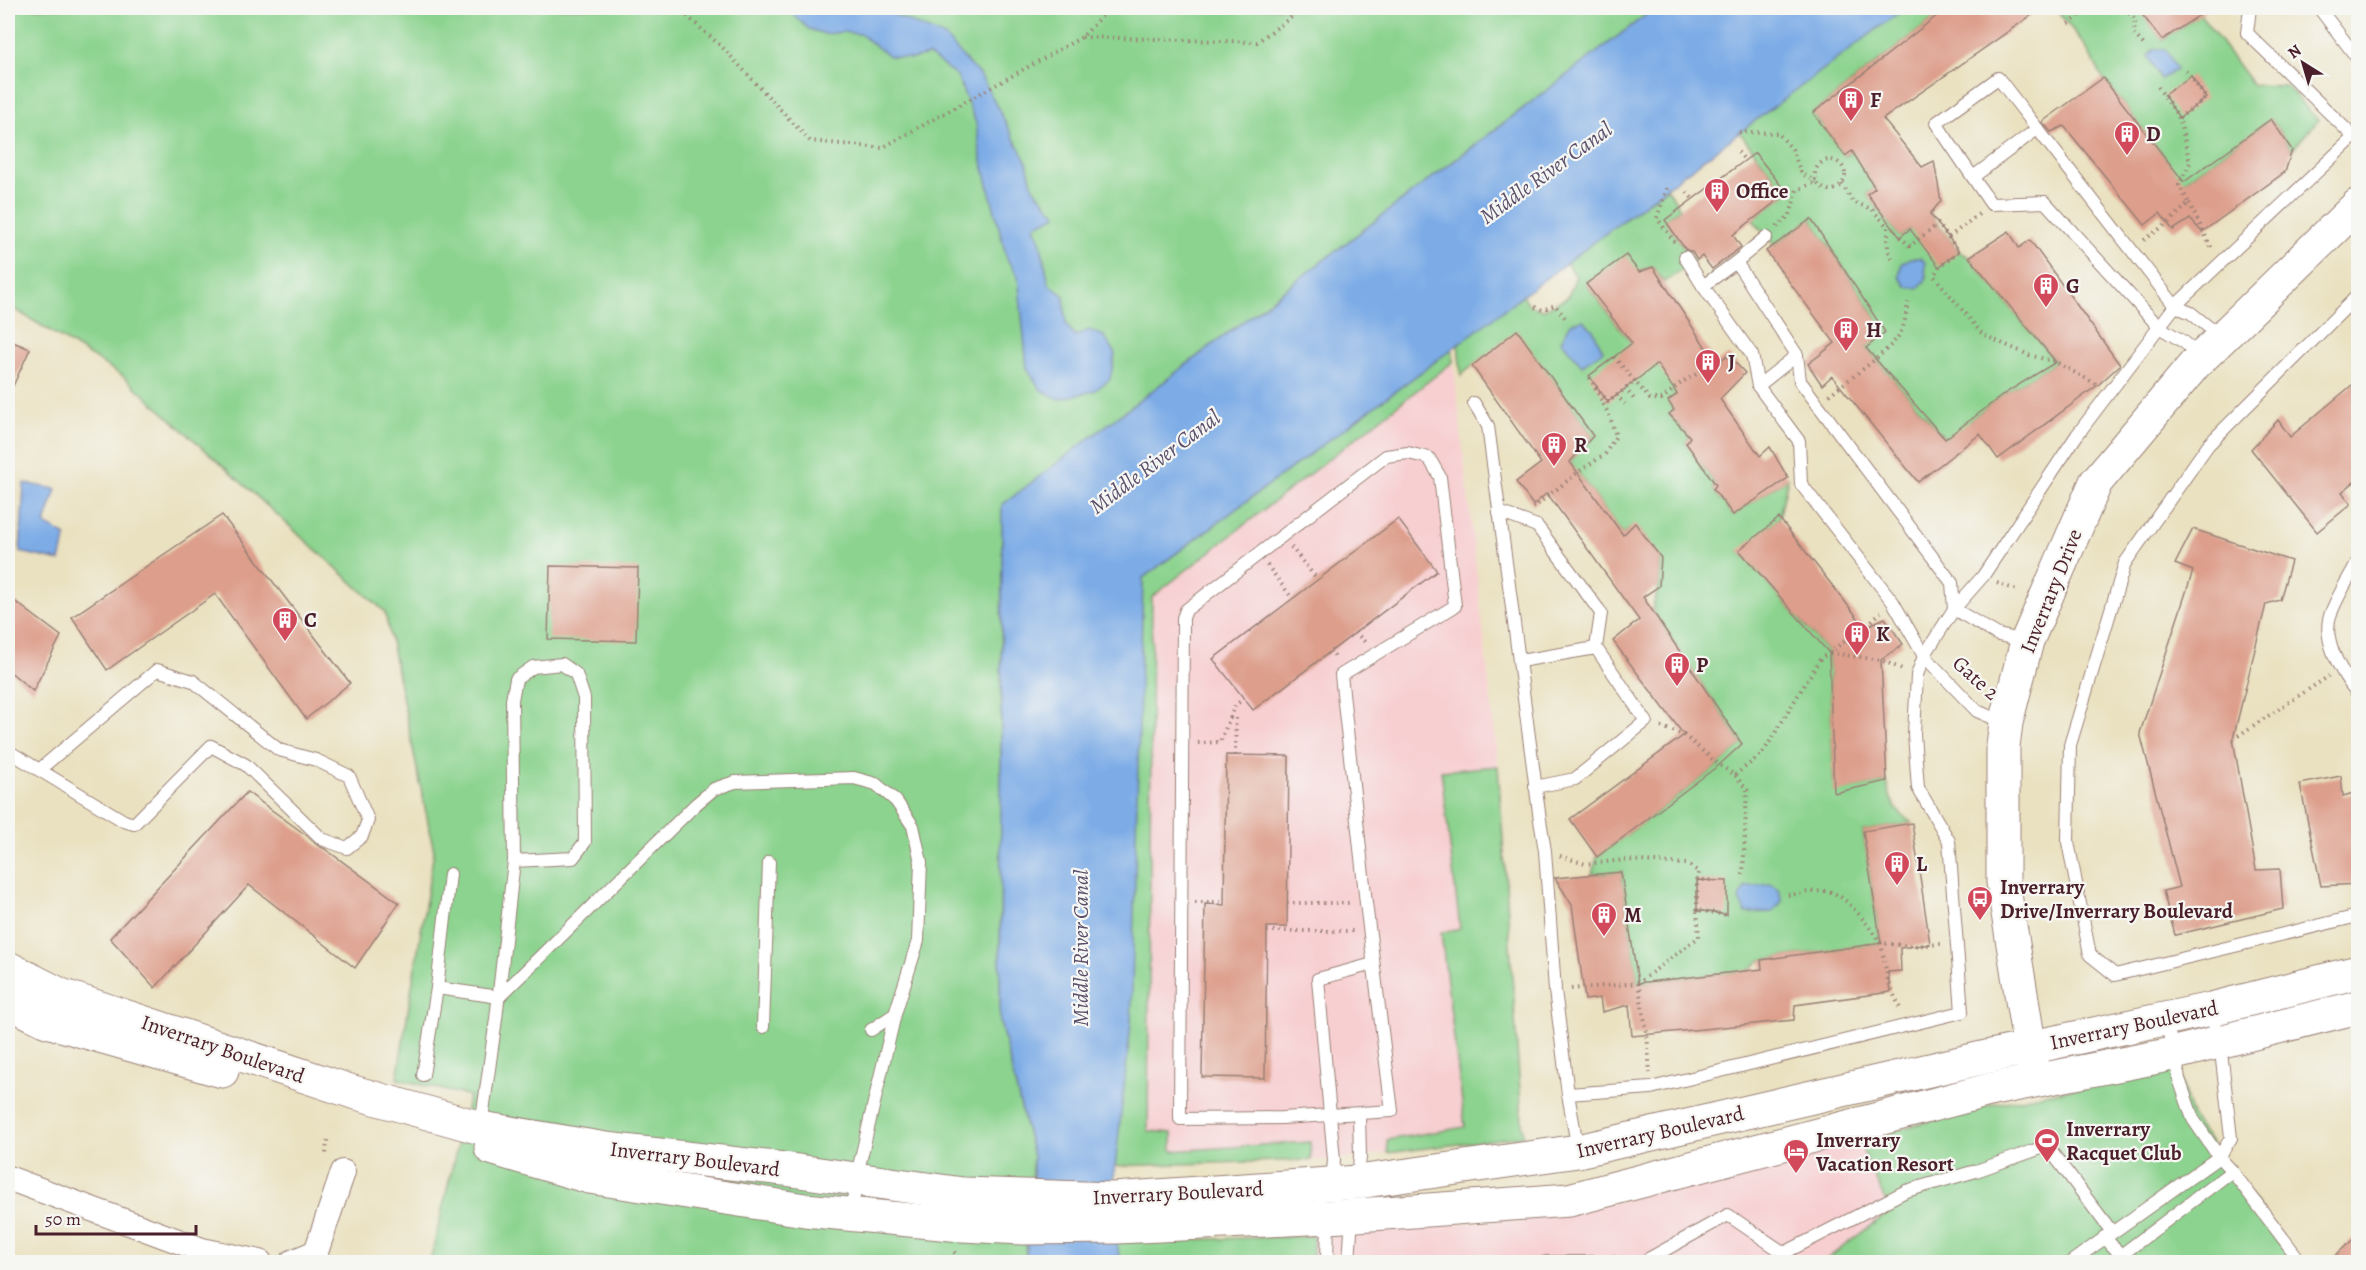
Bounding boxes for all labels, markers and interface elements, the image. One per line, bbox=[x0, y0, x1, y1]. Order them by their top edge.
north arrow bbox=[2273, 33, 2333, 93]
text: N bbox=[2283, 39, 2306, 64]
building icon: F bbox=[1836, 85, 1866, 123]
place label: F bbox=[1870, 86, 1882, 114]
water label: Middle River Canal bbox=[1474, 114, 1619, 231]
building icon: D bbox=[2112, 119, 2142, 157]
place label: D bbox=[2146, 120, 2161, 148]
building icon: Office bbox=[1702, 176, 1732, 214]
place label: Office bbox=[1736, 177, 1789, 205]
building icon: G bbox=[2031, 271, 2061, 309]
place label: G bbox=[2066, 272, 2080, 300]
building icon: H bbox=[1831, 315, 1861, 353]
place label: H bbox=[1866, 316, 1882, 344]
building icon: J bbox=[1693, 347, 1723, 385]
place label: J bbox=[1728, 348, 1735, 376]
water label: Middle River Canal bbox=[1083, 402, 1227, 521]
building icon: R bbox=[1539, 430, 1569, 468]
place label: R bbox=[1574, 431, 1588, 459]
street label: Inverrary Drive bbox=[2013, 525, 2089, 657]
building icon: C bbox=[270, 605, 300, 643]
place label: C bbox=[304, 606, 317, 634]
building icon: K bbox=[1842, 619, 1872, 657]
place label: K bbox=[1876, 620, 1890, 648]
building icon: P bbox=[1662, 650, 1692, 688]
street label: Gate 2 bbox=[1947, 650, 2005, 707]
place label: P bbox=[1696, 651, 1708, 679]
building icon: L bbox=[1882, 849, 1912, 887]
place label: L bbox=[1916, 850, 1928, 878]
water label: Middle River Canal bbox=[1066, 869, 1096, 1027]
place label: Inverrary Drive/Inverrary Boulevard bbox=[2000, 873, 2234, 925]
bus stop icon: Inverrary Drive/Inverrary Boulevard bbox=[1965, 884, 1995, 922]
building icon: M bbox=[1589, 900, 1619, 938]
place label: M bbox=[1624, 901, 1642, 929]
street label: Inverrary Boulevard bbox=[2047, 993, 2221, 1056]
street label: Inverrary Boulevard bbox=[138, 1008, 309, 1090]
street label: Inverrary Boulevard bbox=[1574, 1099, 1747, 1165]
place label: Inverrary Racquet Club bbox=[2066, 1115, 2182, 1167]
place label: Inverrary Vacation Resort bbox=[1815, 1126, 1954, 1178]
sports icon: Inverrary Racquet Club bbox=[2032, 1126, 2062, 1164]
street label: Inverrary Boulevard bbox=[608, 1135, 782, 1183]
hotel icon: Inverrary Vacation Resort bbox=[1781, 1137, 1811, 1175]
street label: Inverrary Boulevard bbox=[1092, 1175, 1265, 1211]
scale bar bbox=[36, 1198, 196, 1236]
text: 50 m bbox=[45, 1207, 81, 1231]

